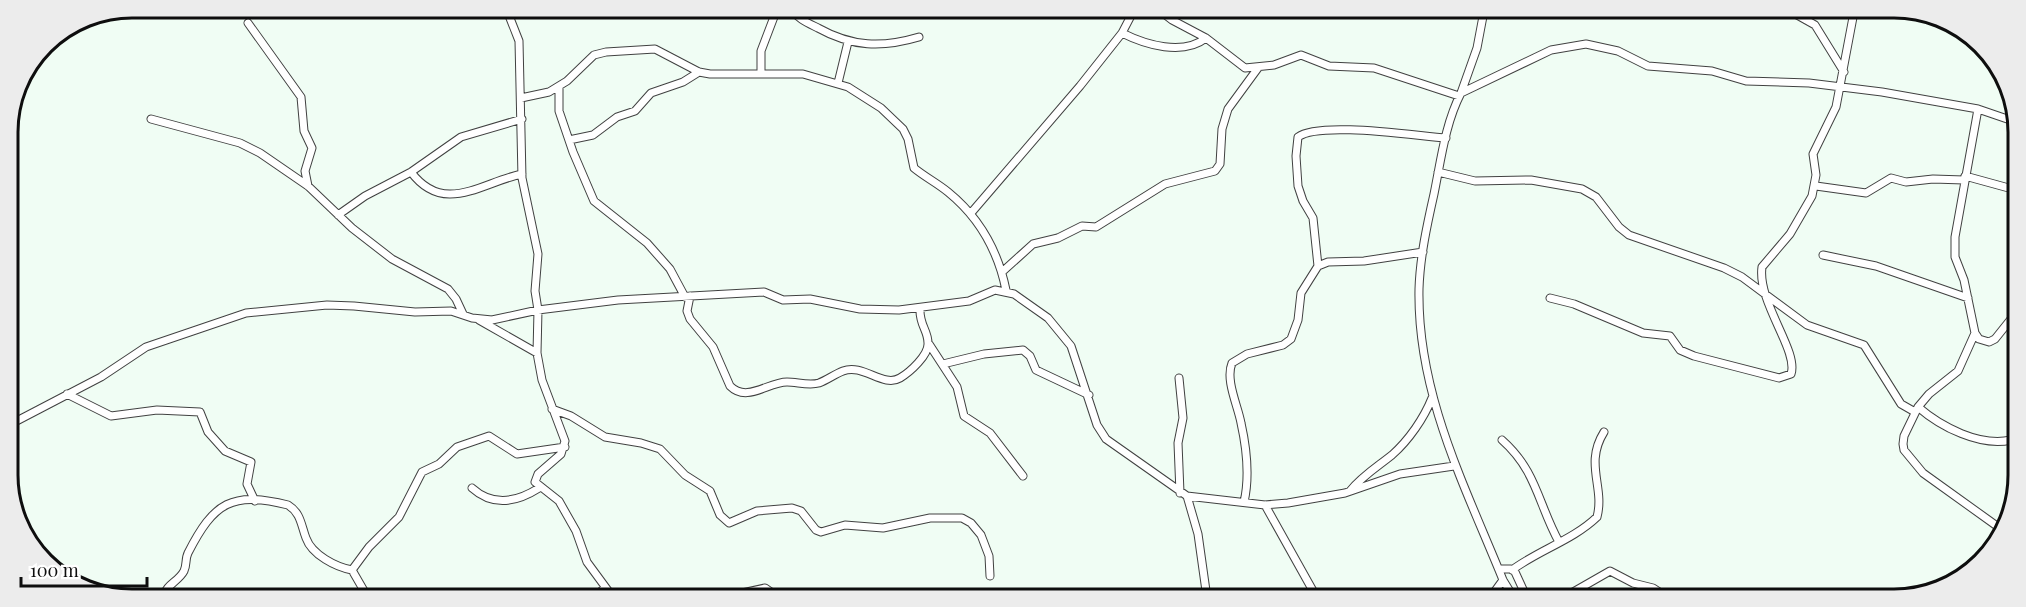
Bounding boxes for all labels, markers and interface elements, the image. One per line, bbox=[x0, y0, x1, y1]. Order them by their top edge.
scale bar bbox=[21, 550, 147, 588]
text: 100 m bbox=[30, 558, 79, 582]

